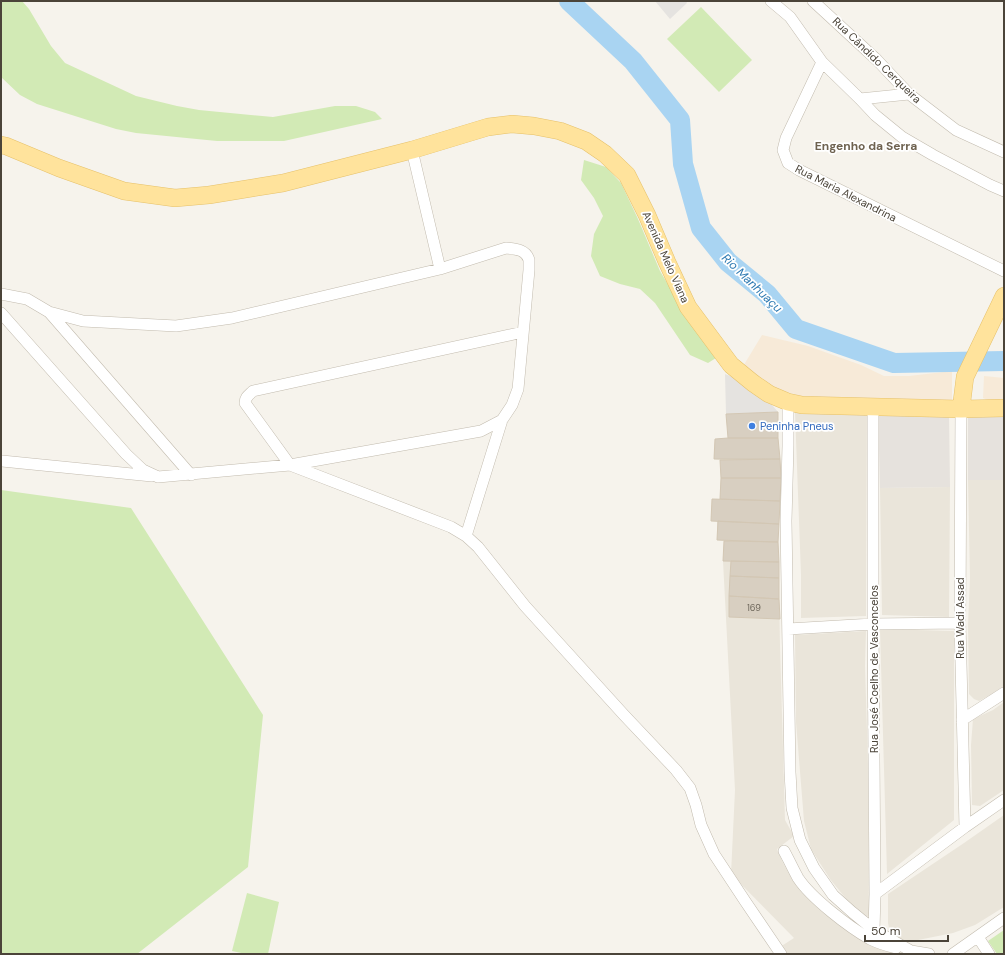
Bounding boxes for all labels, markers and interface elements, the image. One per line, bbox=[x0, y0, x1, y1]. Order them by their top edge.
street label: Rua Cândido Cerqueira bbox=[830, 14, 924, 106]
district label: Engenho da Serra bbox=[815, 138, 917, 154]
street label: Rua Maria Alexandrina bbox=[793, 161, 899, 225]
street label: Avenida Melo Viana bbox=[639, 209, 693, 305]
water label: Rio Manhuaçu bbox=[718, 250, 786, 316]
place label: Peninha Pneus bbox=[760, 419, 834, 433]
marker: Peninha Pneus bbox=[747, 421, 757, 431]
street label: Rua Wadi Assad bbox=[953, 577, 967, 659]
street label: Rua José Coelho de Vasconcelos bbox=[867, 585, 881, 753]
house number: 169 bbox=[747, 602, 761, 614]
scale bar bbox=[865, 917, 948, 943]
text: 50 m bbox=[871, 923, 900, 939]

